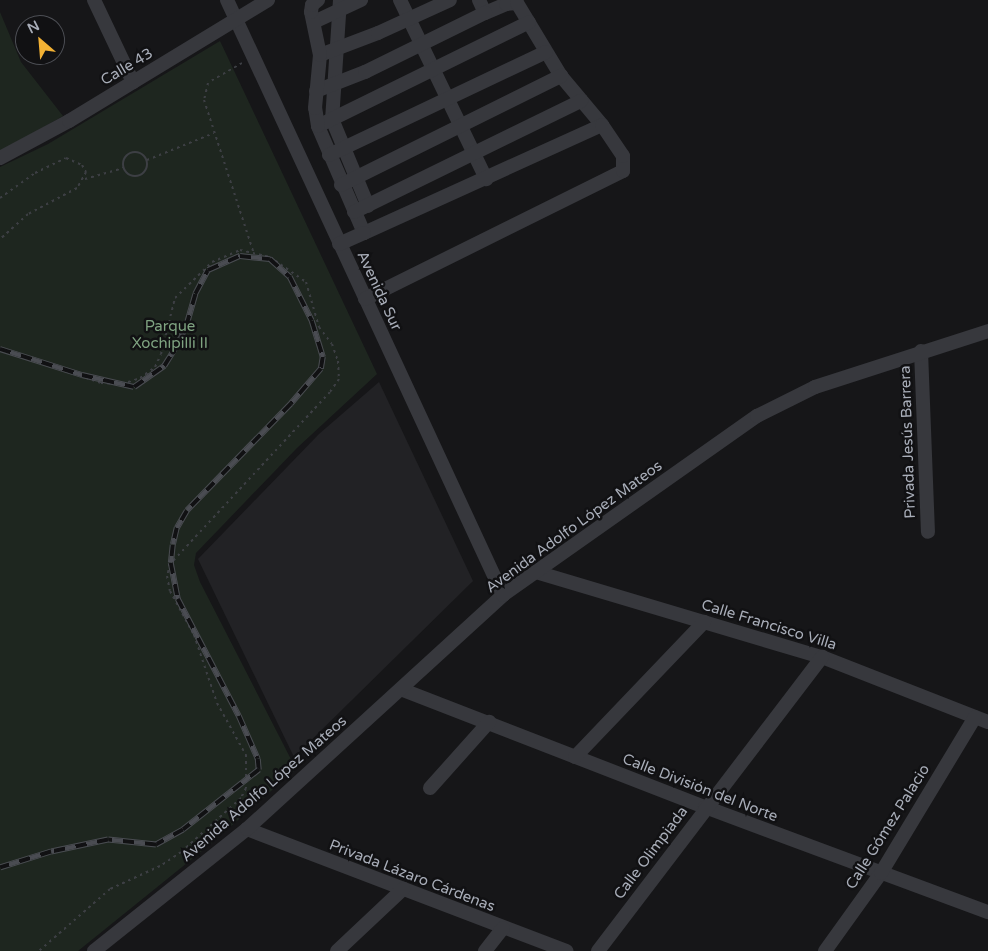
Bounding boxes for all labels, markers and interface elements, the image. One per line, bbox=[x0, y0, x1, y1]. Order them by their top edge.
north arrow bbox=[15, 15, 65, 65]
text: N bbox=[25, 17, 42, 37]
street label: Calle 43 bbox=[98, 44, 156, 90]
street label: Avenida Sur bbox=[353, 248, 405, 334]
park label: Parque Xochipilli II bbox=[132, 317, 208, 352]
street label: Privada Jesús Barrera bbox=[896, 365, 920, 519]
street label: Avenida Adolfo López Mateos bbox=[482, 457, 666, 597]
street label: Calle Francisco Villa bbox=[699, 596, 839, 654]
street label: Avenida Adolfo López Mateos bbox=[178, 712, 350, 866]
street label: Calle División del Norte bbox=[620, 750, 780, 826]
street label: Calle Gómez Palacio bbox=[842, 761, 934, 893]
street label: Calle Olimpiada bbox=[610, 803, 692, 903]
street label: Privada Lázaro Cárdenas bbox=[327, 836, 497, 916]

